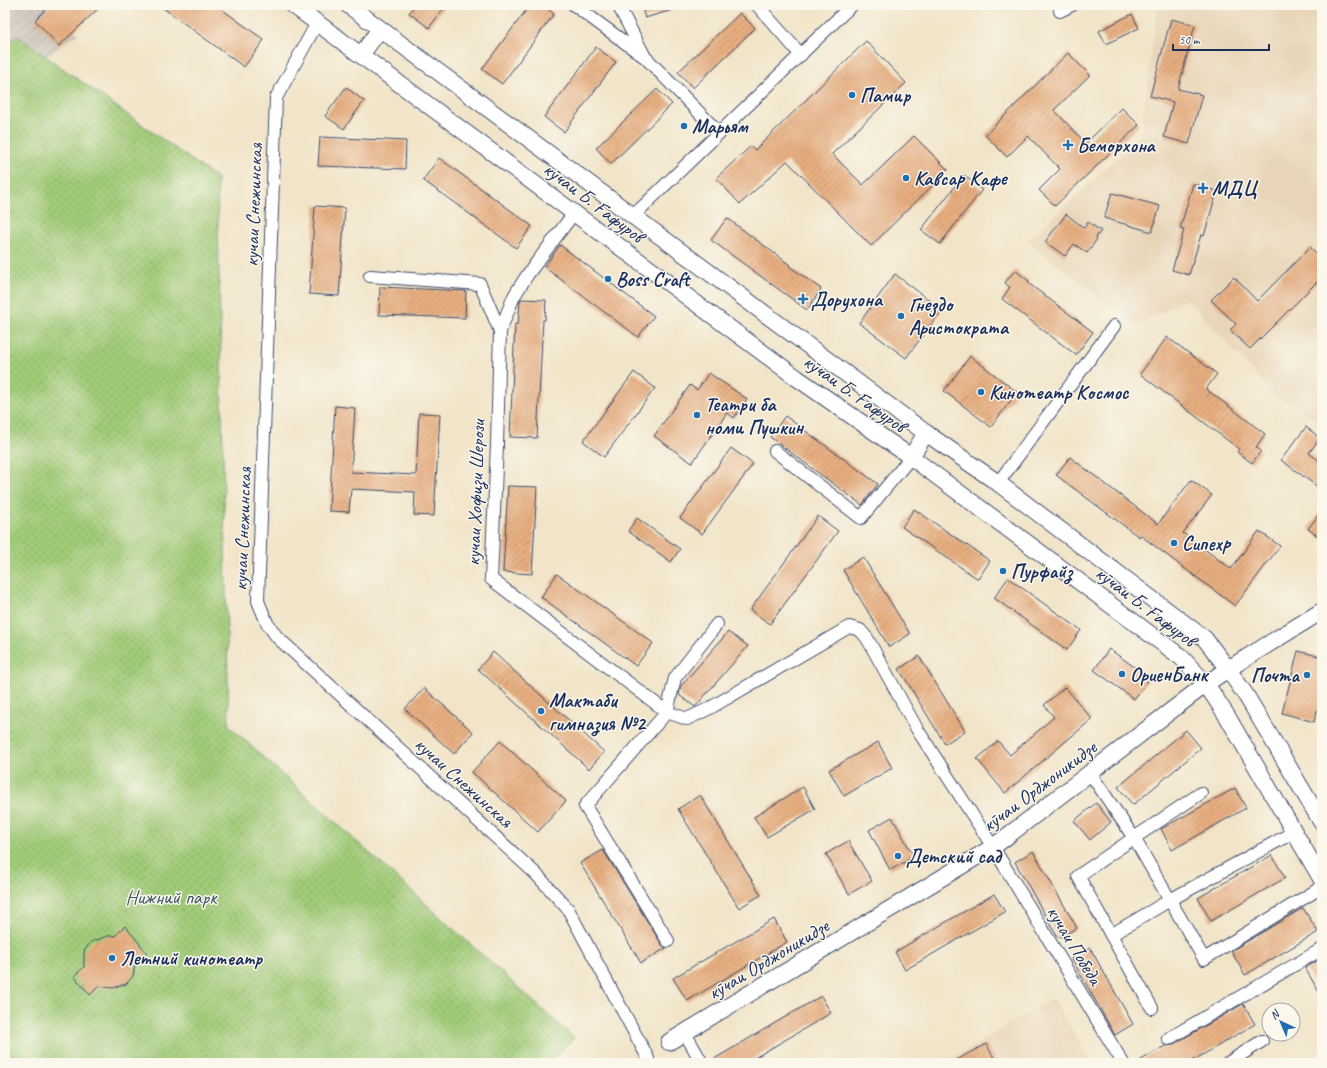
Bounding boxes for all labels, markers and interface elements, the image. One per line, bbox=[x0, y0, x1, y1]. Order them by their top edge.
scale bar bbox=[1173, 26, 1269, 52]
text: 50 m bbox=[1179, 32, 1201, 48]
place label: Памир bbox=[860, 83, 912, 108]
marker: Памир bbox=[847, 90, 857, 100]
place label: Марьям bbox=[692, 114, 749, 139]
marker: Марьям bbox=[679, 121, 689, 131]
place label: Беморхона bbox=[1077, 133, 1156, 158]
marker: Беморхона bbox=[1062, 139, 1074, 151]
street label: кучаи Снежинская bbox=[239, 142, 268, 267]
street label: кӯчаи Б. Ғафуров bbox=[538, 156, 652, 251]
place label: Кавсар Кафе bbox=[914, 166, 1009, 191]
marker: Кавсар Кафе bbox=[901, 173, 911, 183]
place label: МДЦ bbox=[1212, 176, 1258, 201]
marker: МДЦ bbox=[1197, 182, 1209, 194]
place label: Boss Craft bbox=[616, 267, 692, 292]
marker: Boss Craft bbox=[603, 274, 613, 284]
place label: Дорухона bbox=[811, 287, 884, 313]
place label: Гнездо Аристократа bbox=[909, 292, 1010, 340]
marker: Дорухона bbox=[798, 294, 808, 304]
marker: Гнездо Аристократа bbox=[896, 311, 906, 321]
street label: кӯчаи Б. Ғафуров bbox=[799, 349, 914, 440]
place label: Кинотеатр Космос bbox=[989, 380, 1130, 405]
marker: Кинотеатр Космос bbox=[976, 387, 986, 397]
place label: Театри ба номи Пушкин bbox=[705, 392, 804, 440]
marker: Театри ба номи Пушкин bbox=[692, 410, 702, 420]
street label: кучаи Хофизи Шерози bbox=[460, 418, 492, 566]
street label: кучаи Снежинская bbox=[228, 466, 257, 591]
place label: Сипехр bbox=[1182, 531, 1232, 556]
marker: Сипехр bbox=[1169, 538, 1179, 548]
place label: Пурфайз bbox=[1011, 559, 1074, 585]
street label: кӯчаи Б. Ғафуров bbox=[1090, 560, 1204, 655]
marker: Пурфайз bbox=[998, 566, 1008, 576]
place label: ОриенБанк bbox=[1130, 662, 1210, 687]
place label: Почта bbox=[1251, 663, 1300, 688]
marker: ОриенБанк bbox=[1117, 669, 1127, 679]
marker: Почта bbox=[1302, 670, 1312, 680]
place label: Мактаби гимназия №2 bbox=[549, 688, 647, 737]
marker: Мактаби гимназия №2 bbox=[536, 706, 546, 716]
street label: кучаи Снежинская bbox=[409, 732, 519, 834]
street label: кӯчаи Орджоникидзе bbox=[977, 734, 1103, 838]
place label: Детский сад bbox=[906, 844, 1003, 869]
marker: Детский сад bbox=[893, 851, 903, 861]
park label: Нижний парк bbox=[126, 885, 218, 910]
street label: кучаи Победа bbox=[1041, 901, 1109, 991]
street label: кӯчаи Орджоникидзе bbox=[703, 913, 835, 1005]
place label: Летний кинотеатр bbox=[120, 946, 264, 971]
marker: Летний кинотеатр bbox=[107, 953, 117, 963]
north arrow bbox=[1261, 1002, 1301, 1042]
text: N bbox=[1267, 1006, 1283, 1022]

